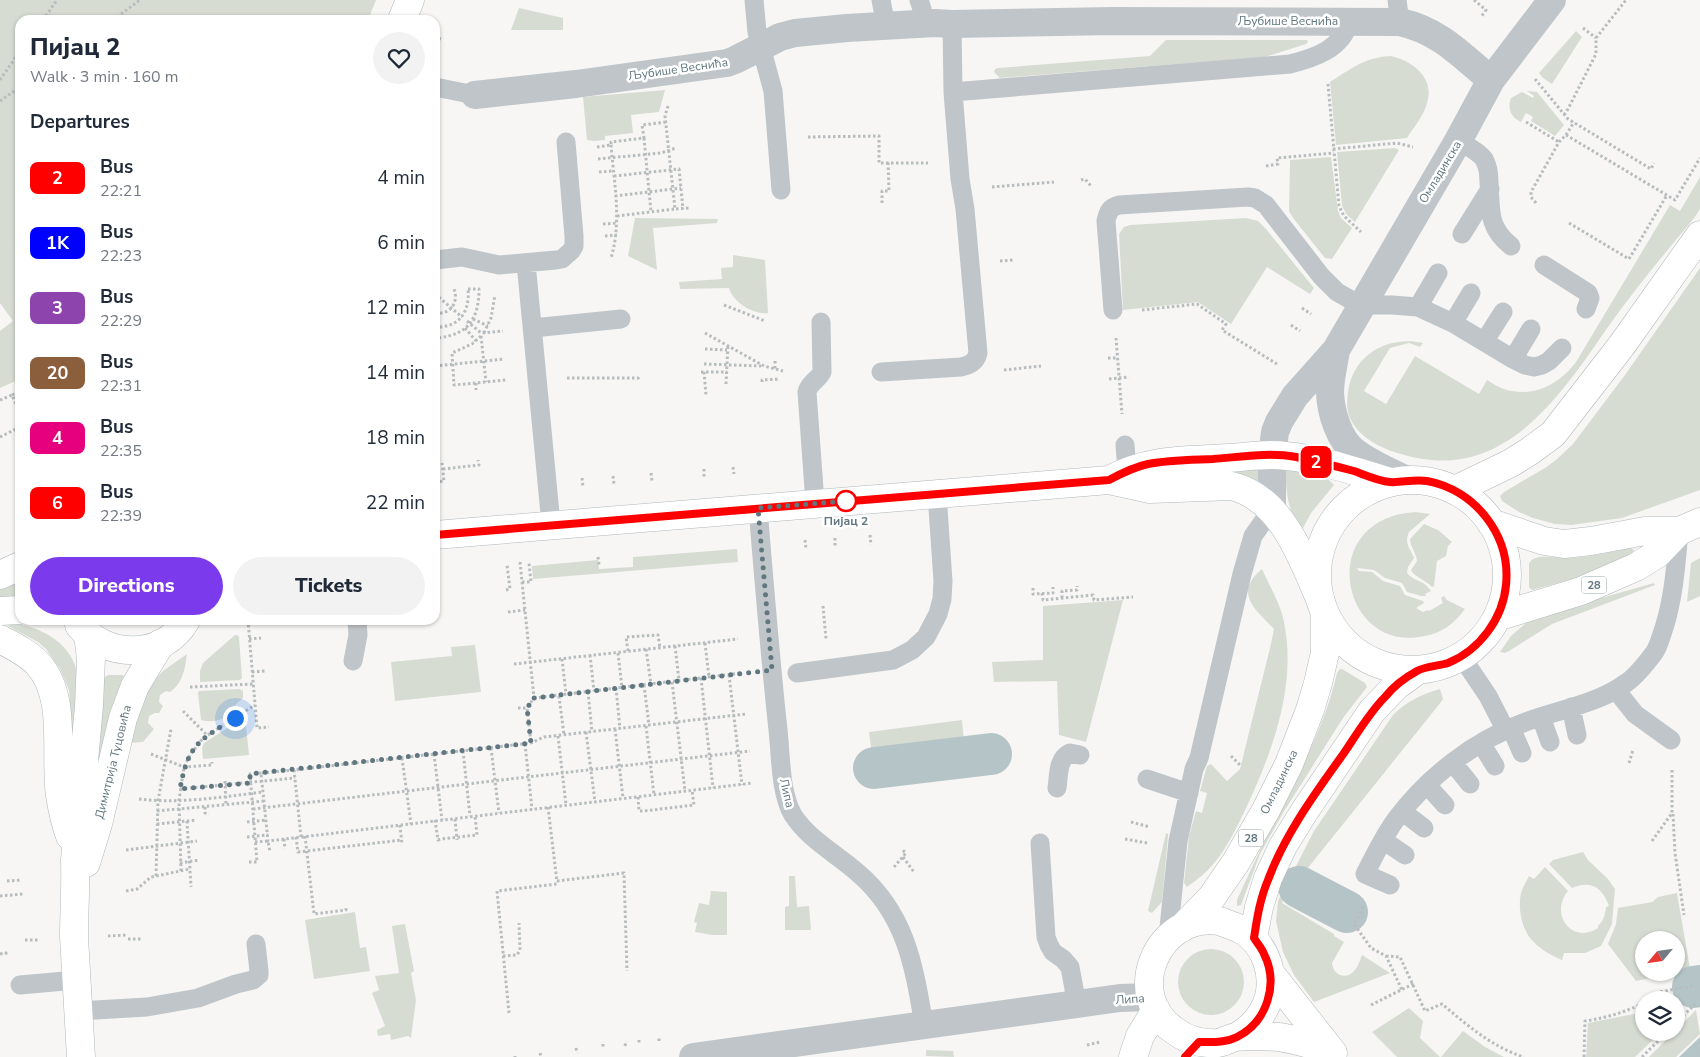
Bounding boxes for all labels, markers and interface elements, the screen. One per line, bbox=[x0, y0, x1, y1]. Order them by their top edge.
street label: Љубише Веснића bbox=[1238, 13, 1338, 29]
text: Пијац 2 bbox=[30, 31, 120, 63]
button: heart bbox=[373, 32, 425, 84]
street label: Љубише Веснића bbox=[627, 54, 729, 84]
text: Walk · 3 min · 160 m bbox=[30, 66, 178, 88]
text: Departures bbox=[30, 109, 130, 135]
street label: Омладинска bbox=[1415, 138, 1465, 206]
text: Bus bbox=[100, 154, 133, 180]
text: 4 min bbox=[377, 165, 425, 191]
text: 2 bbox=[52, 166, 63, 190]
text: 22:21 bbox=[100, 180, 142, 202]
text: Bus bbox=[100, 219, 133, 245]
text: 6 min bbox=[377, 230, 425, 256]
text: 1K bbox=[46, 231, 69, 255]
text: 22:23 bbox=[100, 245, 142, 267]
text: Bus bbox=[100, 284, 133, 310]
text: 12 min bbox=[366, 295, 425, 321]
text: 3 bbox=[52, 296, 63, 320]
text: 22:29 bbox=[100, 310, 142, 332]
text: Bus bbox=[100, 349, 133, 375]
text: 14 min bbox=[366, 360, 425, 386]
text: 20 bbox=[47, 361, 68, 385]
text: 22:31 bbox=[100, 375, 142, 397]
text: Bus bbox=[100, 414, 133, 440]
text: 18 min bbox=[366, 425, 425, 451]
text: 4 bbox=[52, 426, 63, 450]
text: 22:35 bbox=[100, 440, 142, 462]
line badge: 2 bbox=[1300, 446, 1332, 478]
text: 2 bbox=[1311, 450, 1321, 474]
text: Bus bbox=[100, 479, 133, 505]
text: 22 min bbox=[366, 490, 425, 516]
marker: Пијац 2 bbox=[835, 490, 857, 512]
text: 6 bbox=[52, 491, 63, 515]
text: 22:39 bbox=[100, 505, 142, 527]
place label: Пијац 2 bbox=[824, 513, 868, 529]
button: Directions bbox=[30, 557, 223, 615]
button: Tickets bbox=[233, 557, 425, 615]
road number: 28 bbox=[1582, 576, 1606, 594]
street label: Димитрија Туцовића bbox=[91, 703, 135, 821]
your location bbox=[223, 706, 248, 731]
street label: Омладинска bbox=[1256, 747, 1302, 817]
street label: Липа bbox=[776, 777, 798, 809]
road number: 28 bbox=[1238, 830, 1264, 846]
north arrow bbox=[1635, 931, 1685, 981]
map controls bbox=[1635, 931, 1685, 1041]
street label: Липа bbox=[1115, 990, 1145, 1008]
button: layers bbox=[1635, 991, 1685, 1041]

